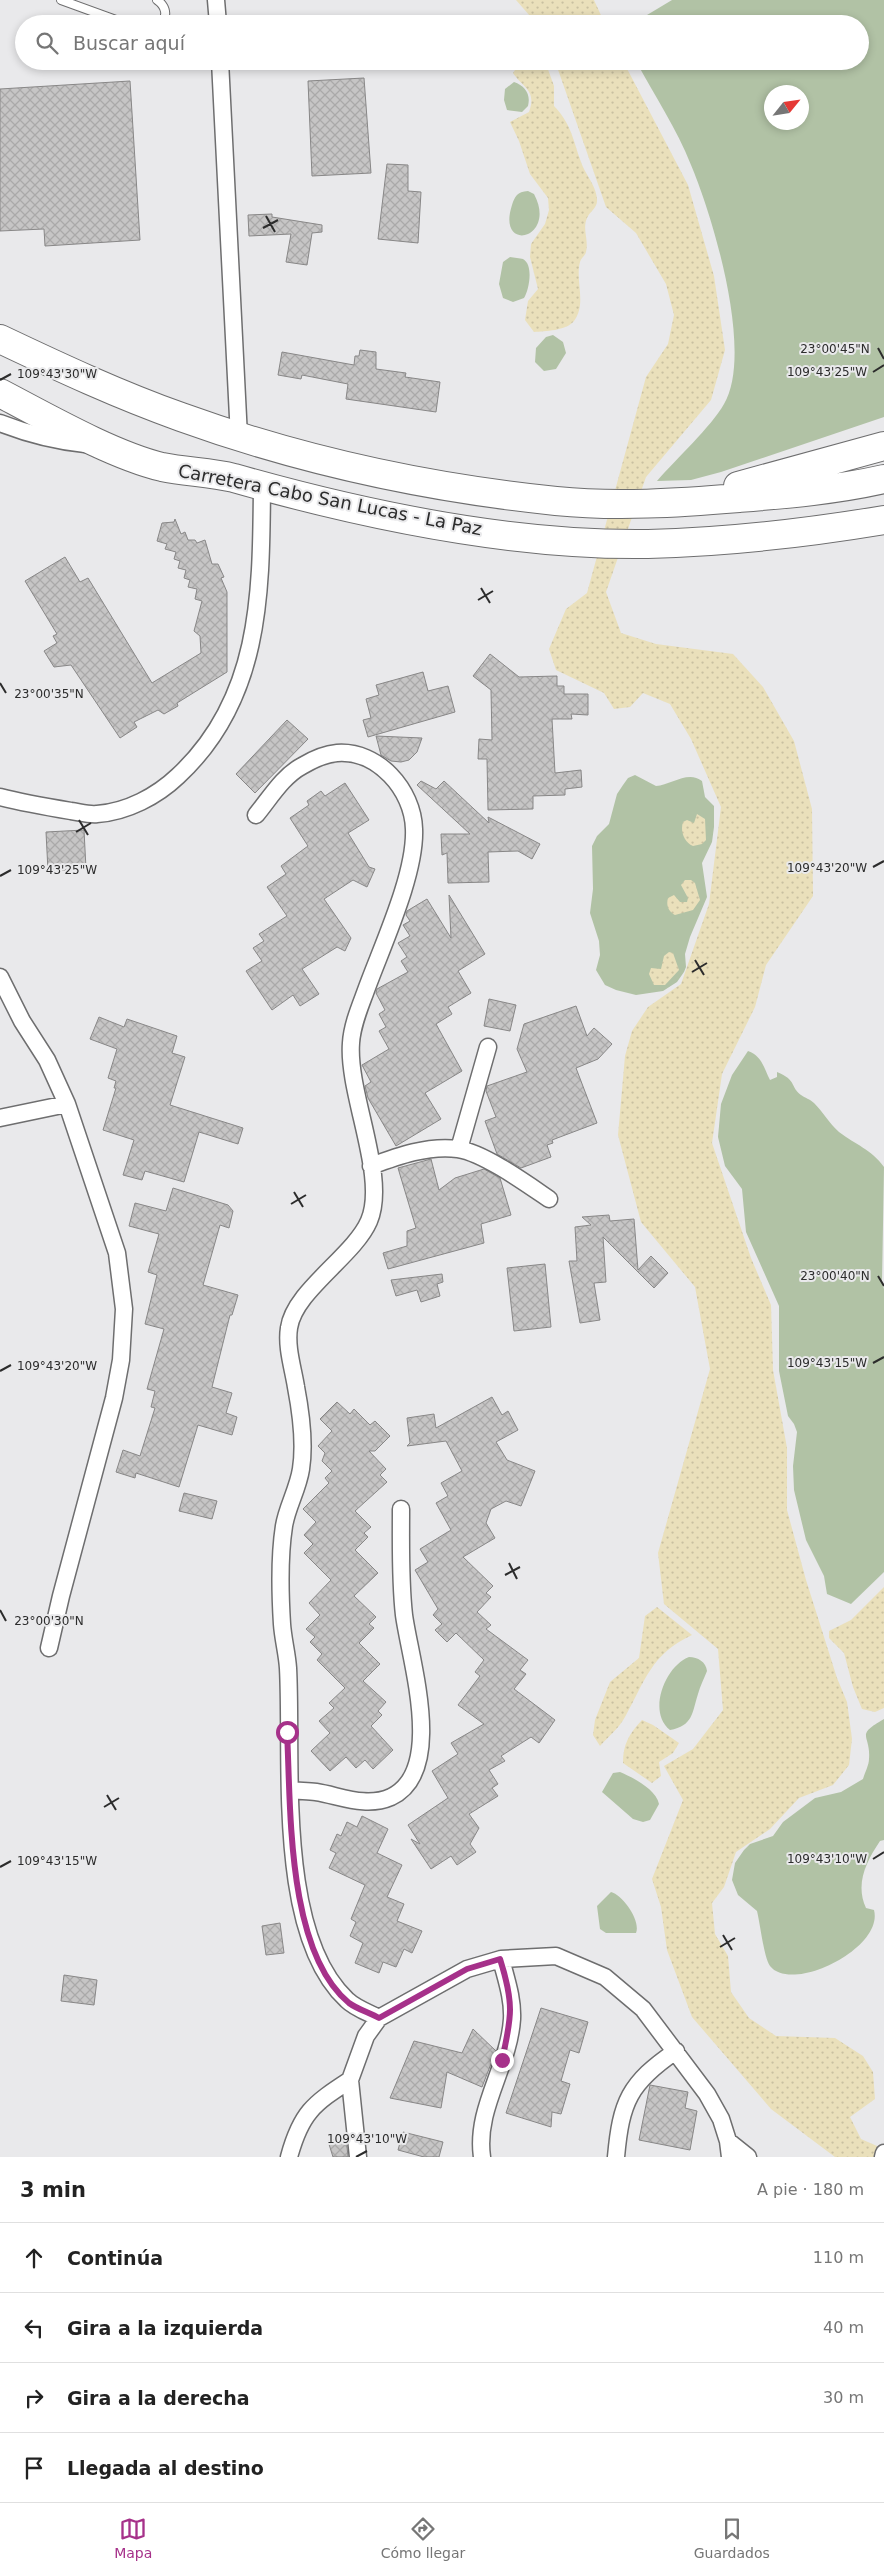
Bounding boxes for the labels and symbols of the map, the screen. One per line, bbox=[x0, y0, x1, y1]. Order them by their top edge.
north arrow bbox=[764, 85, 809, 130]
text: 23°00'45"N bbox=[800, 342, 870, 356]
text: 109°43'25"W bbox=[787, 365, 867, 379]
text: 109°43'30"W bbox=[17, 367, 97, 381]
street label: Carretera Cabo San Lucas - La Paz bbox=[176, 460, 484, 539]
text: 23°00'35"N bbox=[14, 687, 84, 701]
text: 109°43'20"W bbox=[787, 861, 867, 875]
text: 109°43'25"W bbox=[17, 863, 97, 877]
text: 23°00'40"N bbox=[800, 1269, 870, 1283]
text: 109°43'15"W bbox=[787, 1356, 867, 1370]
text: 109°43'20"W bbox=[17, 1359, 97, 1373]
text: 23°00'30"N bbox=[14, 1614, 84, 1628]
route start bbox=[276, 1721, 299, 1744]
text: 109°43'10"W bbox=[787, 1852, 867, 1866]
text: 109°43'15"W bbox=[17, 1854, 97, 1868]
route end bbox=[491, 2049, 514, 2072]
text: 109°43'10"W bbox=[327, 2132, 407, 2146]

